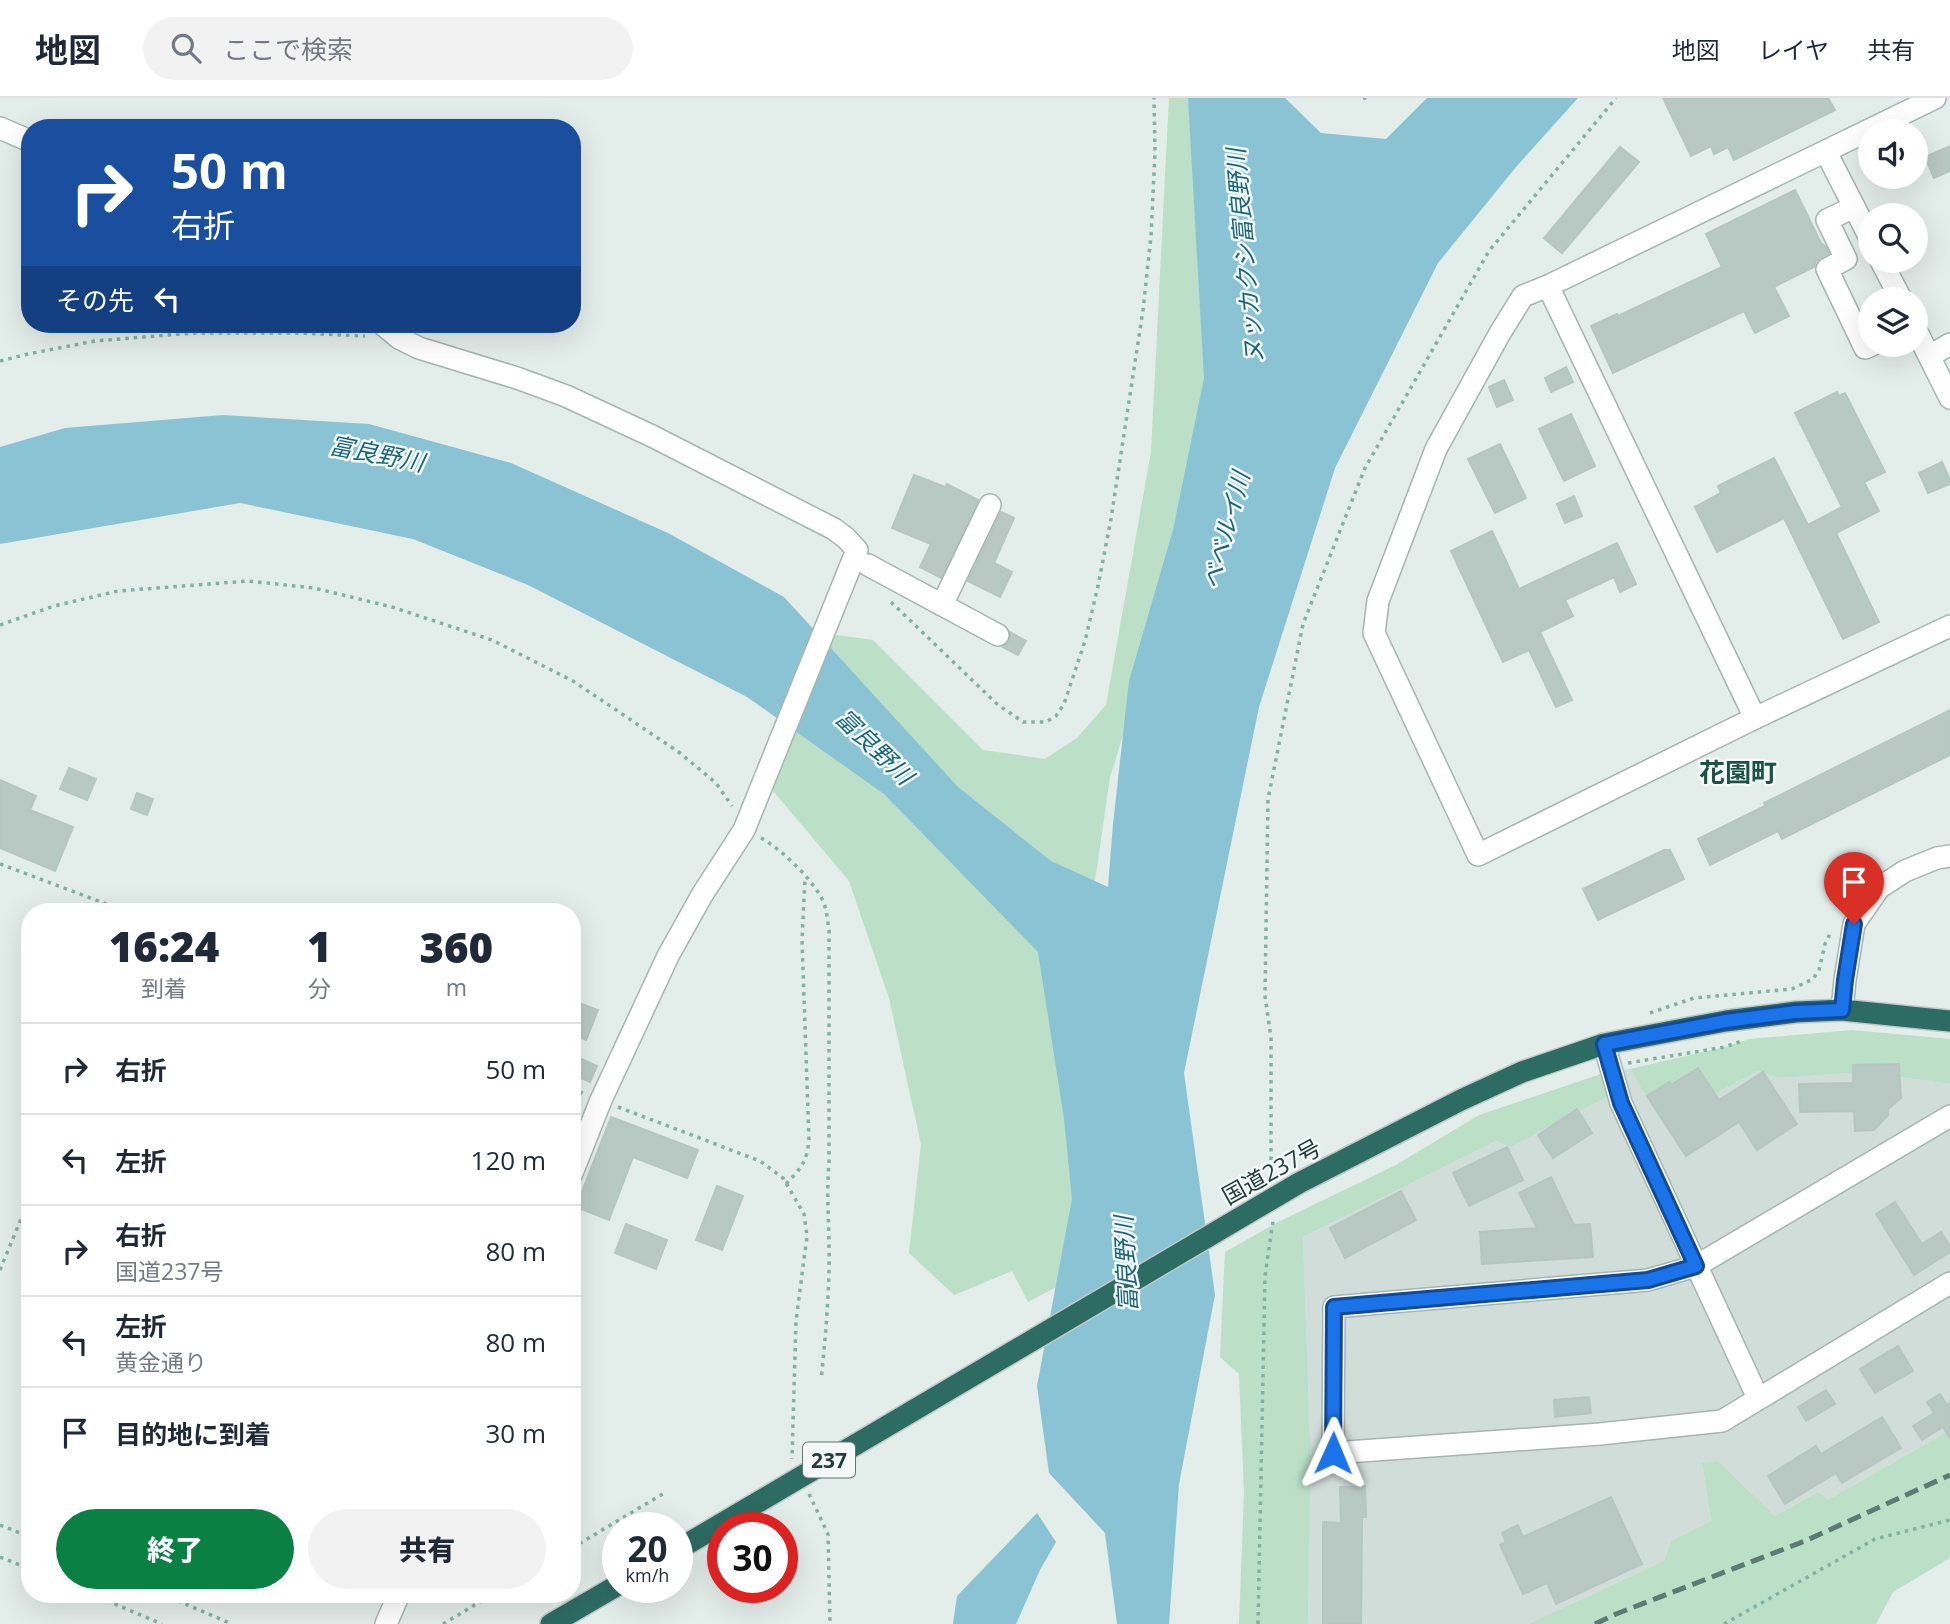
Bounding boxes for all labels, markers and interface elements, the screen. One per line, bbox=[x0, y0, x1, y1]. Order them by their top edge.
search box bbox=[143, 17, 633, 80]
text: 地図 bbox=[35, 27, 101, 72]
icon: search bbox=[167, 29, 205, 67]
text: ここで検索 bbox=[223, 31, 353, 67]
text: 地図 bbox=[1672, 33, 1720, 66]
text: レイヤ bbox=[1758, 33, 1829, 66]
text: 共有 bbox=[1867, 33, 1915, 66]
map controls bbox=[1858, 119, 1928, 357]
button: sound bbox=[1858, 119, 1928, 189]
text: 50 m bbox=[171, 137, 288, 203]
water label: ヌッカクシ富良野川 bbox=[1218, 144, 1270, 365]
icon: right bbox=[56, 147, 147, 238]
text: 右折 bbox=[171, 203, 235, 246]
button: search bbox=[1858, 203, 1928, 273]
icon: left bbox=[148, 280, 186, 318]
text: その先 bbox=[56, 282, 134, 318]
button: layers bbox=[1858, 287, 1928, 357]
water label: 富良野川 bbox=[327, 428, 430, 479]
water label: ベベルイ川 bbox=[1194, 465, 1257, 592]
water label: 富良野川 bbox=[829, 701, 923, 793]
district label: 花園町 bbox=[1699, 754, 1777, 790]
pin bbox=[1824, 852, 1884, 924]
icon: arrive bbox=[1835, 863, 1873, 901]
text: 16:24 bbox=[109, 917, 219, 974]
text: 1 bbox=[307, 917, 332, 974]
text: 360 bbox=[419, 918, 493, 975]
text: m bbox=[446, 971, 467, 1003]
text: 到着 bbox=[141, 972, 187, 1004]
text: 分 bbox=[308, 972, 331, 1004]
icon: right bbox=[56, 1050, 94, 1088]
text: 50 m bbox=[485, 1051, 546, 1087]
text: 右折 bbox=[115, 1052, 167, 1088]
street label: 国道237号 bbox=[1216, 1131, 1326, 1211]
icon: left bbox=[56, 1141, 94, 1179]
text: 120 m bbox=[471, 1142, 546, 1178]
text: 左折 bbox=[115, 1143, 167, 1179]
water label: 富良野川 bbox=[1106, 1212, 1144, 1313]
text: 右折 bbox=[115, 1217, 167, 1253]
icon: right bbox=[56, 1232, 94, 1270]
text: 80 m bbox=[485, 1233, 546, 1269]
text: 国道237号 bbox=[115, 1255, 223, 1287]
text: 左折 bbox=[115, 1308, 167, 1344]
icon: left bbox=[56, 1323, 94, 1361]
text: 80 m bbox=[485, 1324, 546, 1360]
text: 黄金通り bbox=[115, 1346, 207, 1378]
icon: arrive bbox=[56, 1414, 94, 1452]
text: 30 m bbox=[485, 1415, 546, 1451]
text: 目的地に到着 bbox=[115, 1416, 271, 1452]
position arrow bbox=[1296, 1416, 1370, 1490]
road number: 237 bbox=[803, 1442, 855, 1478]
button: 終了 bbox=[56, 1509, 294, 1589]
button: 共有 bbox=[308, 1509, 546, 1589]
speed limit sign: 30 bbox=[707, 1512, 798, 1603]
text: 20 bbox=[627, 1525, 668, 1572]
text: km/h bbox=[626, 1563, 669, 1587]

